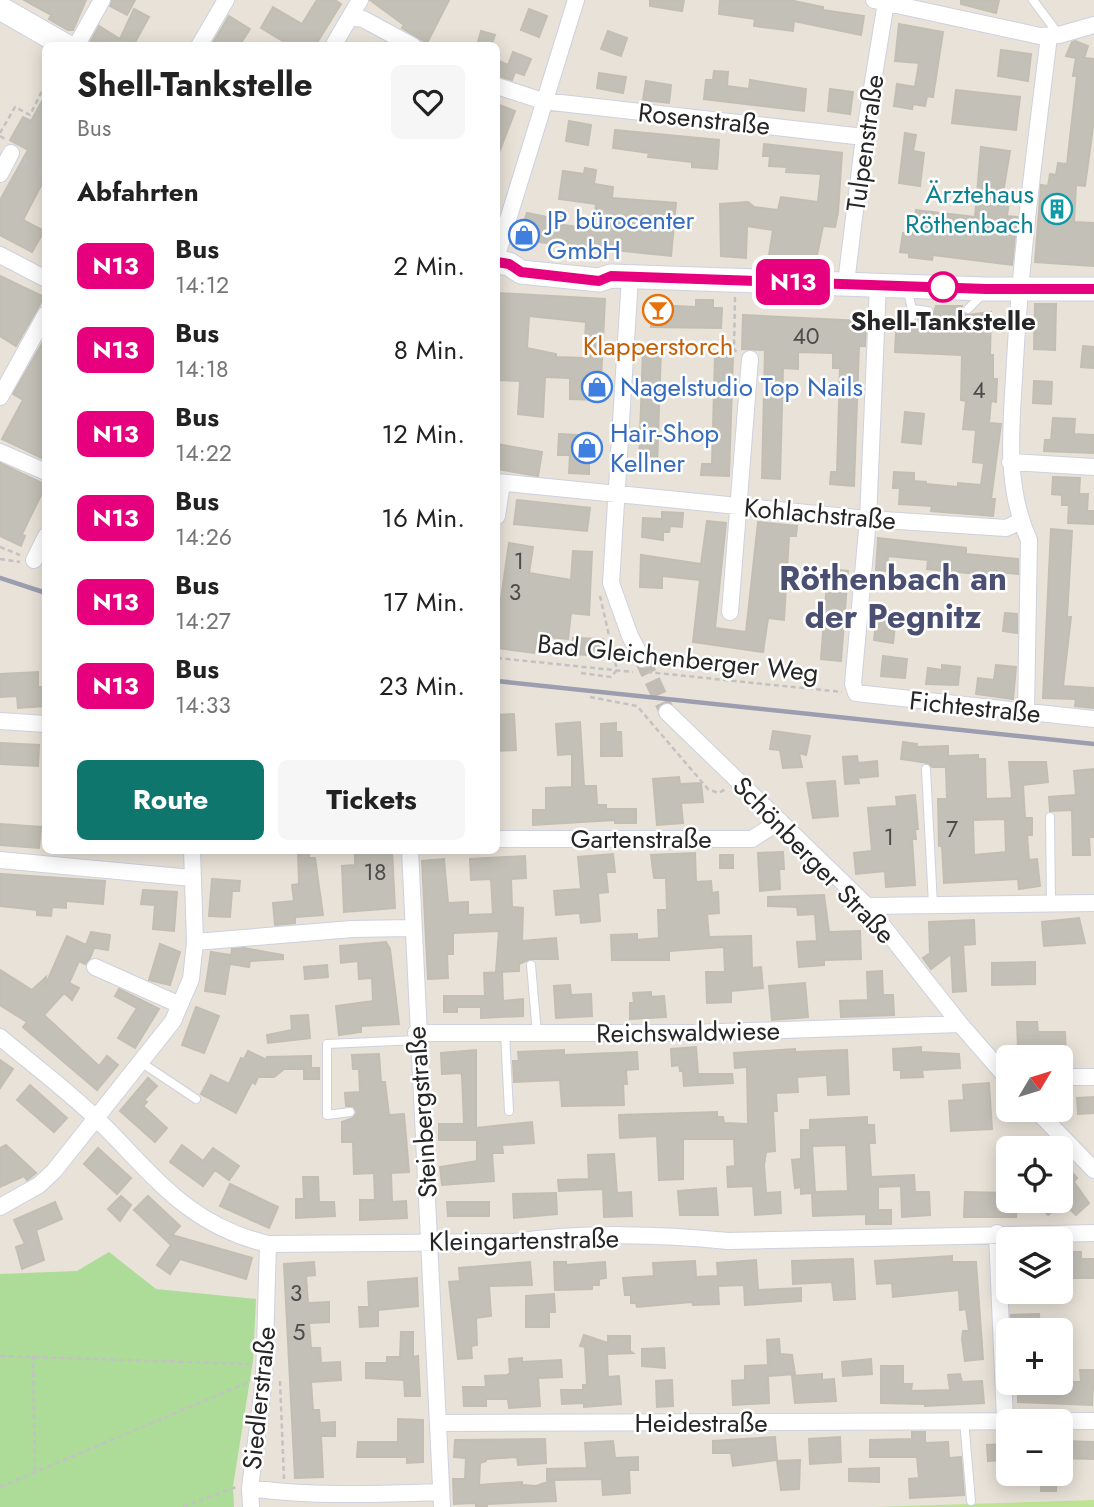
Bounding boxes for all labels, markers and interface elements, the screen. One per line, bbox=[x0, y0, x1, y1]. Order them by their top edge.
text: Shell-Tankstelle bbox=[77, 61, 313, 108]
button: heart bbox=[391, 65, 465, 139]
street label: Tulpenstraße bbox=[837, 72, 893, 214]
street label: Rosenstraße bbox=[636, 93, 772, 145]
text: Bus bbox=[77, 111, 111, 145]
text: Abfahrten bbox=[77, 173, 199, 211]
place label: Ärztehaus Röthenbach bbox=[905, 175, 1034, 243]
building icon: Ärztehaus Röthenbach bbox=[1040, 192, 1074, 226]
place label: JP bürocenter GmbH bbox=[544, 201, 695, 269]
shop icon: JP bürocenter GmbH bbox=[507, 218, 541, 252]
text: Bus bbox=[175, 230, 219, 268]
text: 2 Min. bbox=[393, 247, 465, 285]
text: N13 bbox=[92, 248, 139, 283]
line badge: N13 bbox=[753, 259, 833, 305]
text: N13 bbox=[770, 264, 816, 299]
text: 14:12 bbox=[175, 268, 229, 302]
marker: Shell-Tankstelle bbox=[928, 272, 958, 302]
bar icon: Klapperstorch bbox=[641, 293, 675, 327]
place label: Shell-Tankstelle bbox=[850, 302, 1036, 340]
text: Bus bbox=[175, 314, 219, 352]
house number: 40 bbox=[792, 319, 820, 353]
place label: Klapperstorch bbox=[583, 327, 733, 365]
text: 8 Min. bbox=[394, 331, 465, 369]
text: N13 bbox=[92, 332, 139, 367]
text: 14:18 bbox=[175, 352, 229, 386]
place label: Nagelstudio Top Nails bbox=[620, 368, 863, 406]
shop icon: Nagelstudio Top Nails bbox=[580, 370, 614, 404]
house number: 4 bbox=[972, 373, 986, 407]
text: Bus bbox=[175, 398, 219, 436]
place label: Hair-Shop Kellner bbox=[610, 414, 719, 482]
text: 12 Min. bbox=[381, 415, 465, 453]
text: N13 bbox=[92, 416, 139, 451]
shop icon: Hair-Shop Kellner bbox=[570, 431, 604, 465]
text: 14:22 bbox=[175, 436, 232, 470]
text: Bus bbox=[175, 482, 219, 520]
street label: Kohlachstraße bbox=[742, 488, 898, 540]
text: 16 Min. bbox=[381, 499, 465, 537]
text: N13 bbox=[92, 500, 139, 535]
text: 14:26 bbox=[175, 520, 232, 554]
house number: 1 bbox=[514, 544, 524, 578]
district label: Röthenbach an der Pegnitz bbox=[779, 555, 1007, 640]
text: Bus bbox=[175, 566, 219, 604]
house number: 3 bbox=[509, 575, 521, 609]
text: 17 Min. bbox=[383, 583, 465, 621]
text: N13 bbox=[92, 584, 139, 619]
text: 14:27 bbox=[175, 604, 231, 638]
street label: Bad Gleichenberger Weg bbox=[535, 624, 821, 692]
text: Bus bbox=[175, 650, 219, 688]
text: 23 Min. bbox=[379, 667, 465, 705]
text: N13 bbox=[92, 668, 139, 703]
street label: Fichtestraße bbox=[908, 681, 1042, 733]
text: 14:33 bbox=[175, 688, 231, 722]
button: Route bbox=[77, 760, 264, 840]
button: Tickets bbox=[278, 760, 465, 840]
street label: Schönberger Straße bbox=[724, 768, 904, 952]
house number: 7 bbox=[946, 812, 958, 846]
street label: Gartenstraße bbox=[570, 820, 712, 858]
house number: 1 bbox=[884, 820, 894, 854]
house number: 18 bbox=[364, 855, 386, 889]
street label: Reichswaldwiese bbox=[596, 1011, 780, 1053]
street label: Steinbergstraße bbox=[397, 1025, 447, 1199]
north arrow bbox=[996, 1045, 1073, 1122]
map controls bbox=[996, 1045, 1073, 1486]
button: locate bbox=[996, 1136, 1073, 1213]
street label: Kleingartenstraße bbox=[429, 1219, 619, 1261]
button: layers bbox=[996, 1227, 1073, 1304]
house number: 3 bbox=[290, 1276, 302, 1310]
house number: 5 bbox=[293, 1315, 306, 1349]
button: + bbox=[996, 1318, 1073, 1395]
street label: Siedlerstraße bbox=[233, 1325, 285, 1471]
street label: Heidestraße bbox=[634, 1404, 768, 1442]
button: − bbox=[996, 1409, 1073, 1486]

